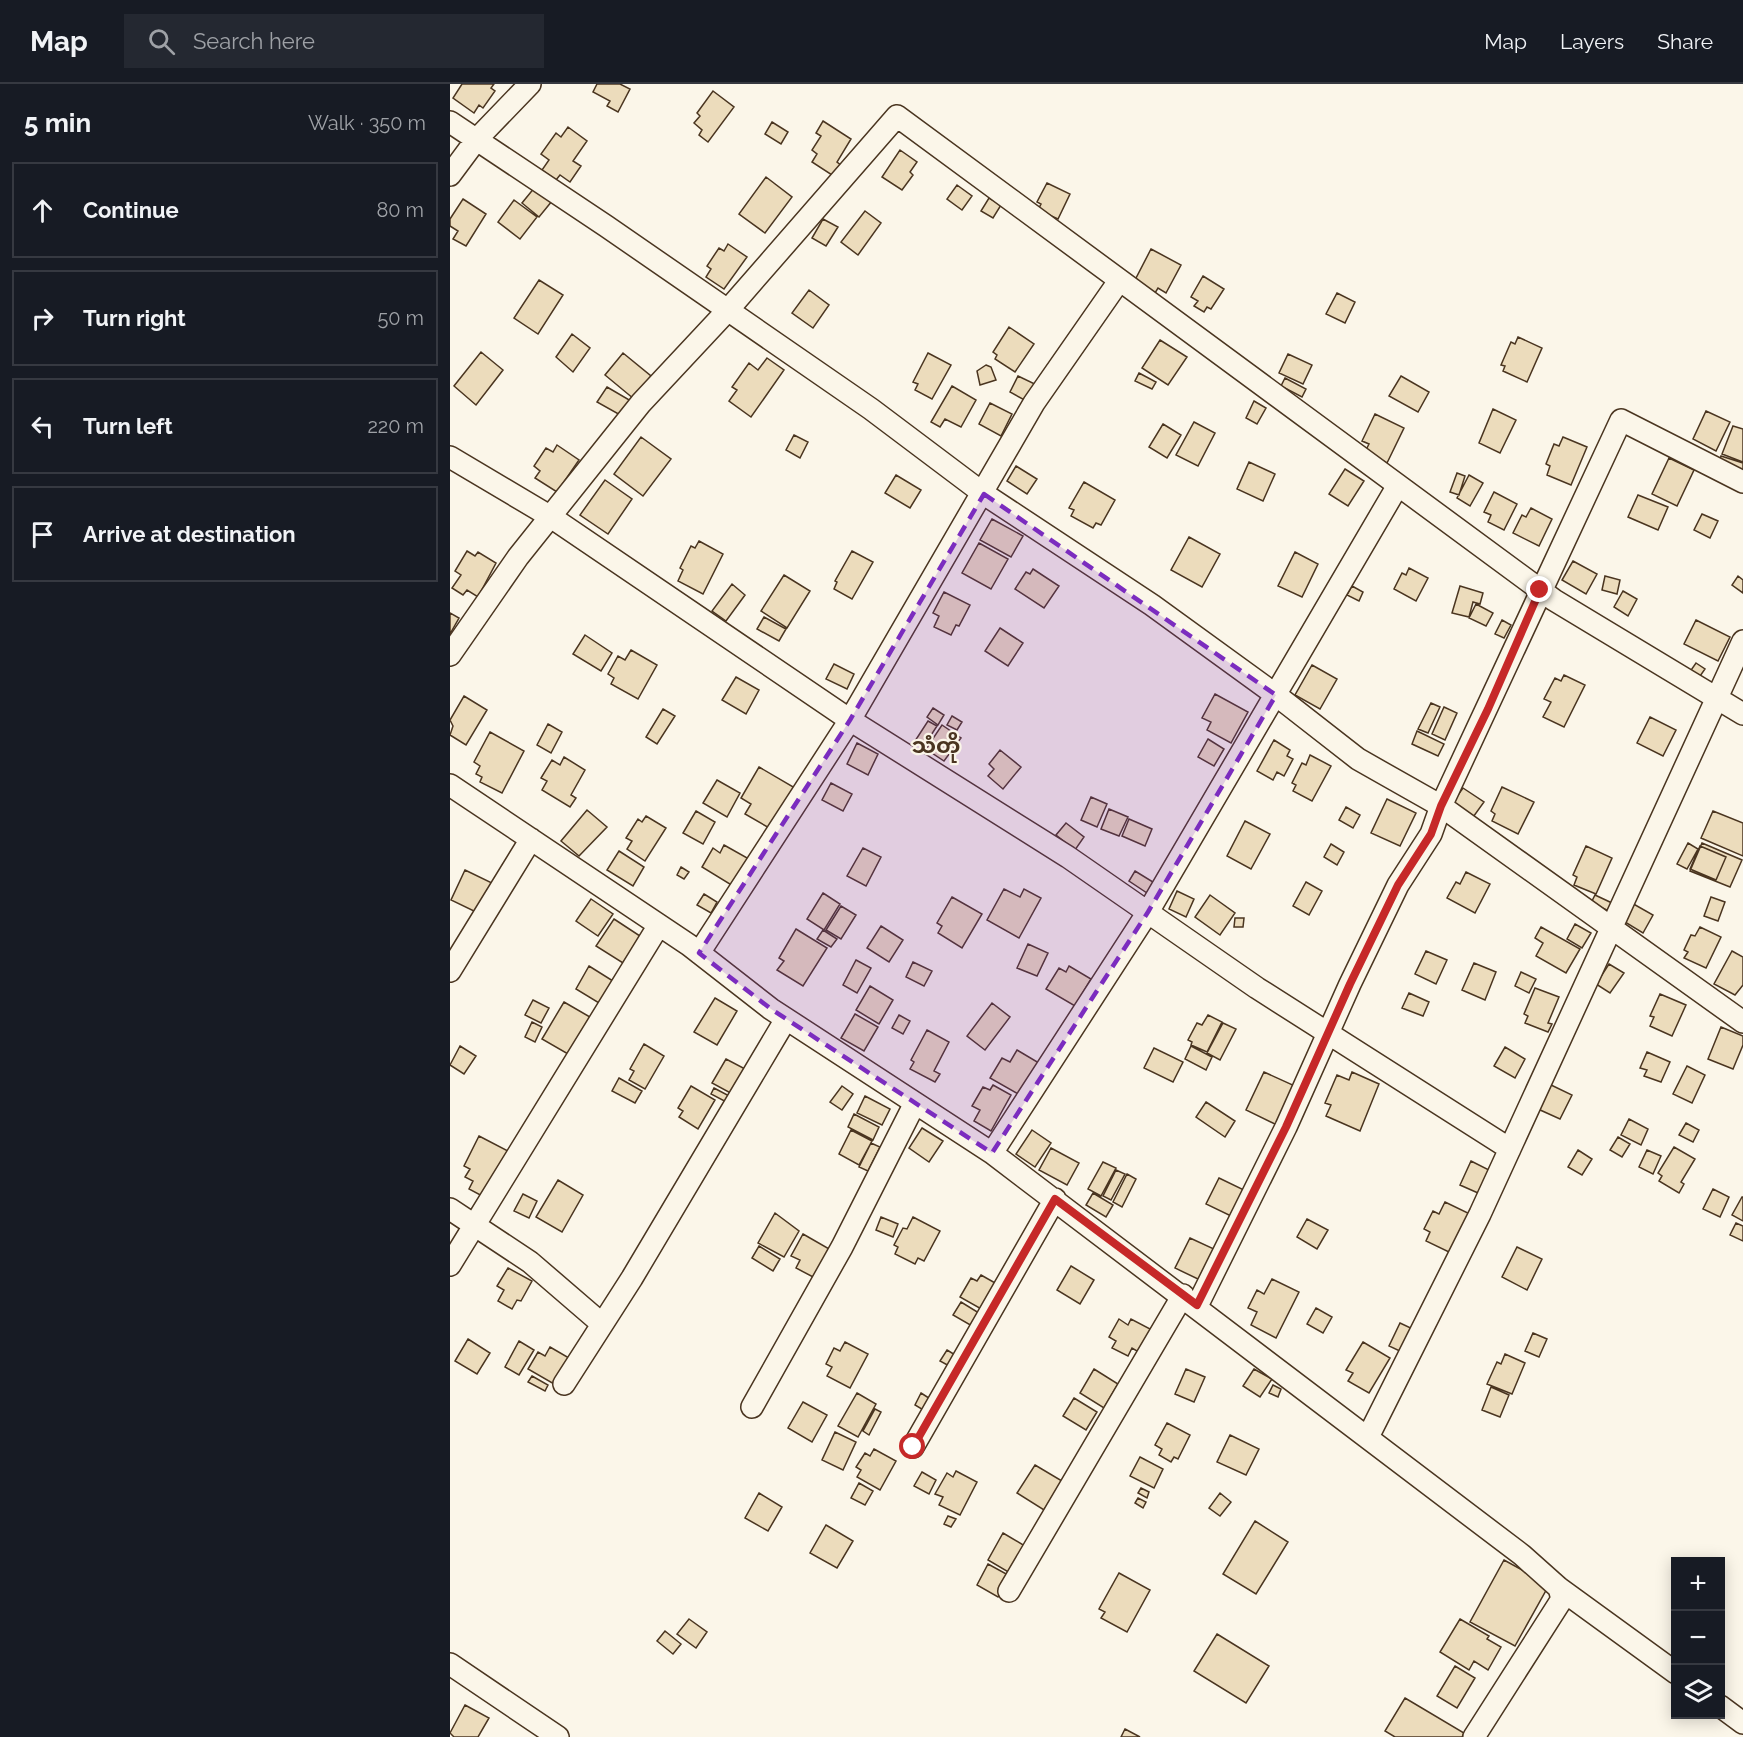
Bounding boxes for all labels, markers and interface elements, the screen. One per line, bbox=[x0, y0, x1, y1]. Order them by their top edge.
search box bbox=[124, 14, 544, 68]
text: Map bbox=[30, 25, 88, 58]
icon: search bbox=[145, 25, 178, 58]
text: Search here bbox=[193, 28, 315, 54]
text: Map bbox=[1484, 29, 1527, 54]
text: Layers bbox=[1560, 29, 1624, 54]
text: Share bbox=[1657, 29, 1713, 54]
text: 5 min bbox=[24, 108, 91, 138]
text: Walk · 350 m bbox=[308, 111, 426, 135]
icon: ahead bbox=[26, 194, 59, 227]
text: Continue bbox=[83, 197, 179, 223]
text: 80 m bbox=[376, 198, 424, 222]
icon: right bbox=[26, 302, 59, 335]
text: Turn right bbox=[83, 305, 186, 331]
text: 50 m bbox=[377, 306, 424, 330]
icon: left bbox=[26, 410, 59, 443]
text: Turn left bbox=[83, 413, 173, 439]
text: 220 m bbox=[367, 414, 424, 438]
icon: arrive bbox=[26, 518, 59, 551]
text: Arrive at destination bbox=[83, 521, 296, 547]
route end bbox=[1526, 576, 1552, 602]
district label: သံတို bbox=[912, 731, 960, 763]
route start bbox=[899, 1433, 925, 1459]
map controls bbox=[1671, 1557, 1725, 1719]
button: + bbox=[1671, 1557, 1725, 1611]
button: − bbox=[1671, 1611, 1725, 1665]
button: layers bbox=[1671, 1665, 1725, 1719]

